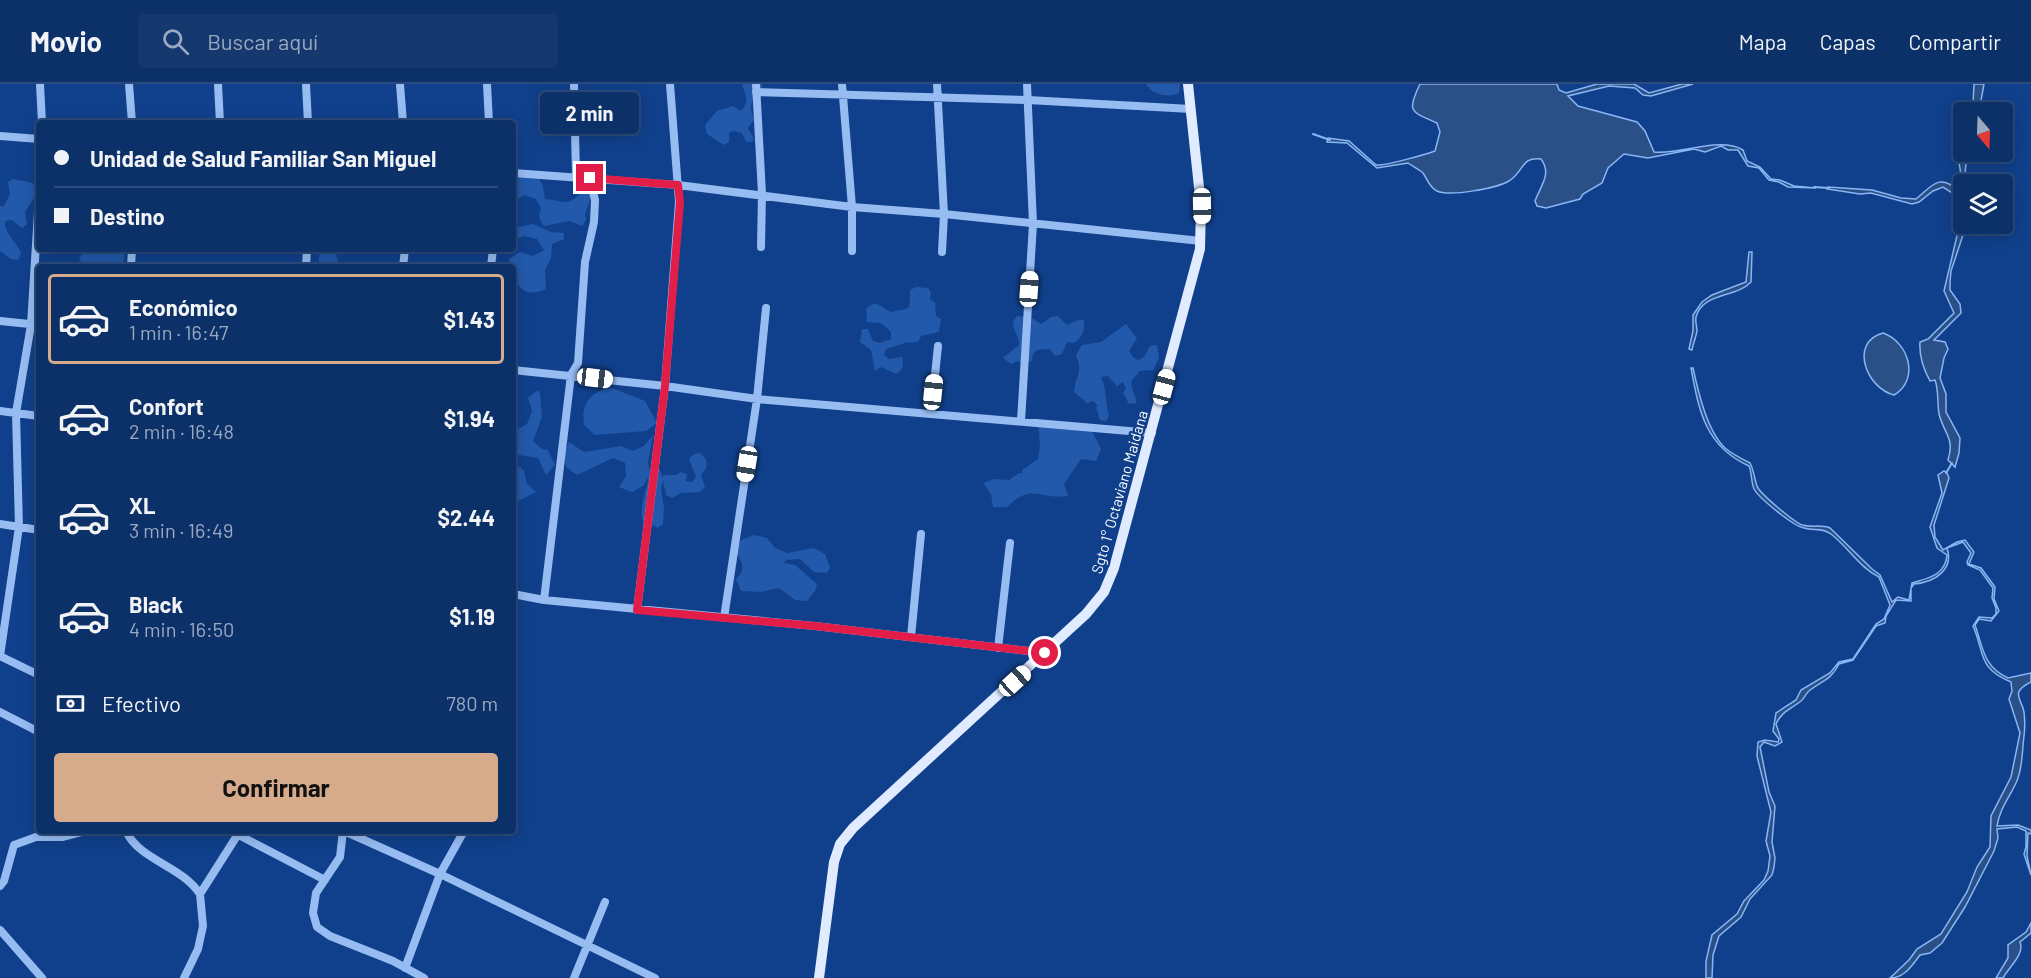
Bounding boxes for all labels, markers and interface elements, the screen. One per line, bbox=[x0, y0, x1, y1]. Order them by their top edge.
search box bbox=[138, 14, 558, 68]
text: Movio bbox=[30, 24, 102, 58]
icon: search bbox=[159, 25, 192, 58]
text: Buscar aquí bbox=[207, 28, 318, 54]
text: Mapa bbox=[1739, 29, 1787, 54]
text: Capas bbox=[1820, 29, 1876, 54]
text: Compartir bbox=[1909, 29, 2001, 54]
callout: 2 min bbox=[540, 91, 640, 133]
text: 2 min bbox=[566, 101, 613, 125]
north arrow bbox=[1953, 102, 2013, 162]
map controls bbox=[1953, 102, 2013, 234]
text: Unidad de Salud Familiar San Miguel bbox=[90, 145, 436, 171]
route end bbox=[576, 164, 603, 191]
button: layers bbox=[1953, 174, 2013, 234]
car bbox=[1193, 188, 1211, 224]
text: Destino bbox=[90, 203, 165, 229]
car bbox=[1019, 270, 1039, 308]
icon: car bbox=[57, 292, 111, 346]
text: Económico bbox=[129, 294, 238, 320]
text: $1.43 bbox=[443, 306, 495, 332]
text: 1 min · 16:47 bbox=[129, 320, 229, 344]
car bbox=[576, 367, 614, 389]
car bbox=[1151, 367, 1177, 407]
car bbox=[922, 373, 944, 411]
icon: car bbox=[57, 391, 111, 445]
text: Confort bbox=[129, 393, 204, 419]
text: $1.94 bbox=[444, 405, 495, 431]
street label: Sgto 1° Octaviano Maidana bbox=[1087, 408, 1151, 576]
text: 2 min · 16:48 bbox=[129, 419, 234, 443]
car bbox=[735, 445, 759, 483]
icon: car bbox=[57, 490, 111, 544]
text: XL bbox=[129, 492, 155, 518]
text: $2.44 bbox=[438, 504, 495, 530]
text: 3 min · 16:49 bbox=[129, 518, 233, 542]
icon: car bbox=[57, 589, 111, 643]
text: Black bbox=[129, 591, 183, 617]
text: $1.19 bbox=[449, 603, 495, 629]
text: 4 min · 16:50 bbox=[129, 617, 234, 641]
route start bbox=[1031, 639, 1058, 666]
car bbox=[996, 662, 1034, 700]
icon: cash bbox=[54, 687, 87, 720]
text: Efectivo bbox=[102, 690, 181, 716]
text: 780 m bbox=[446, 691, 498, 715]
button: Confirmar bbox=[54, 753, 498, 822]

